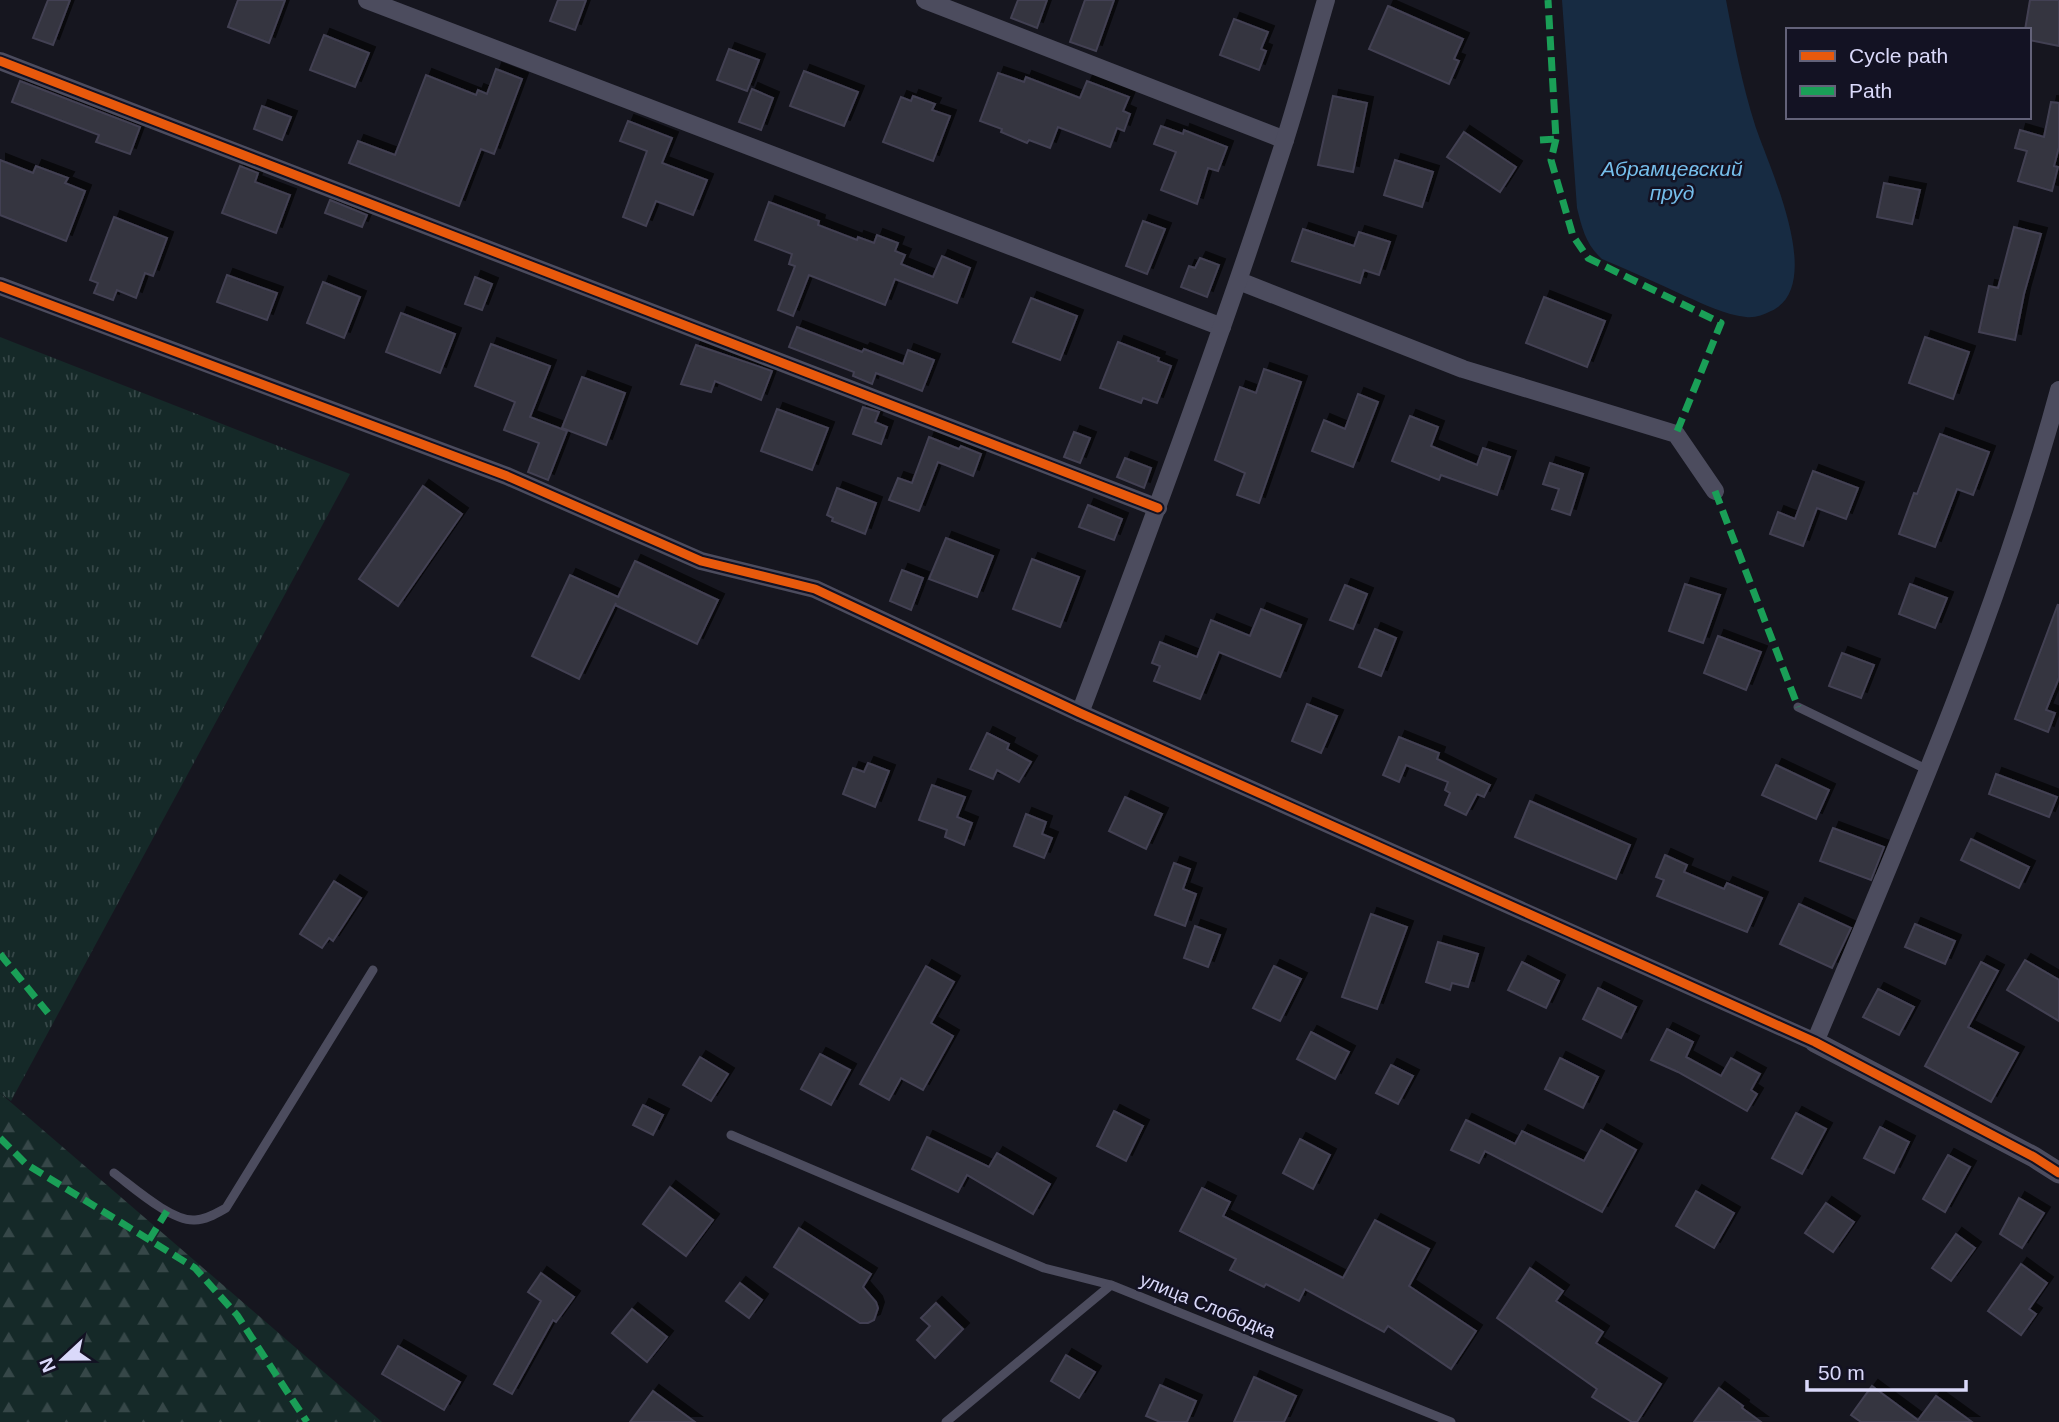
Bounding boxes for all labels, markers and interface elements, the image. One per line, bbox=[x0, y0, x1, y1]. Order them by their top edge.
legend bbox=[1786, 28, 2031, 119]
text: Cycle path bbox=[1849, 44, 1948, 67]
text: Path bbox=[1849, 79, 1892, 102]
water label: Абрамцевский пруд bbox=[1599, 157, 1743, 204]
street label: улица Слободка bbox=[1137, 1269, 1279, 1342]
north arrow bbox=[28, 1324, 98, 1394]
scale bar bbox=[1807, 1348, 1966, 1392]
text: N bbox=[35, 1355, 60, 1375]
text: 50 m bbox=[1818, 1361, 1865, 1384]

